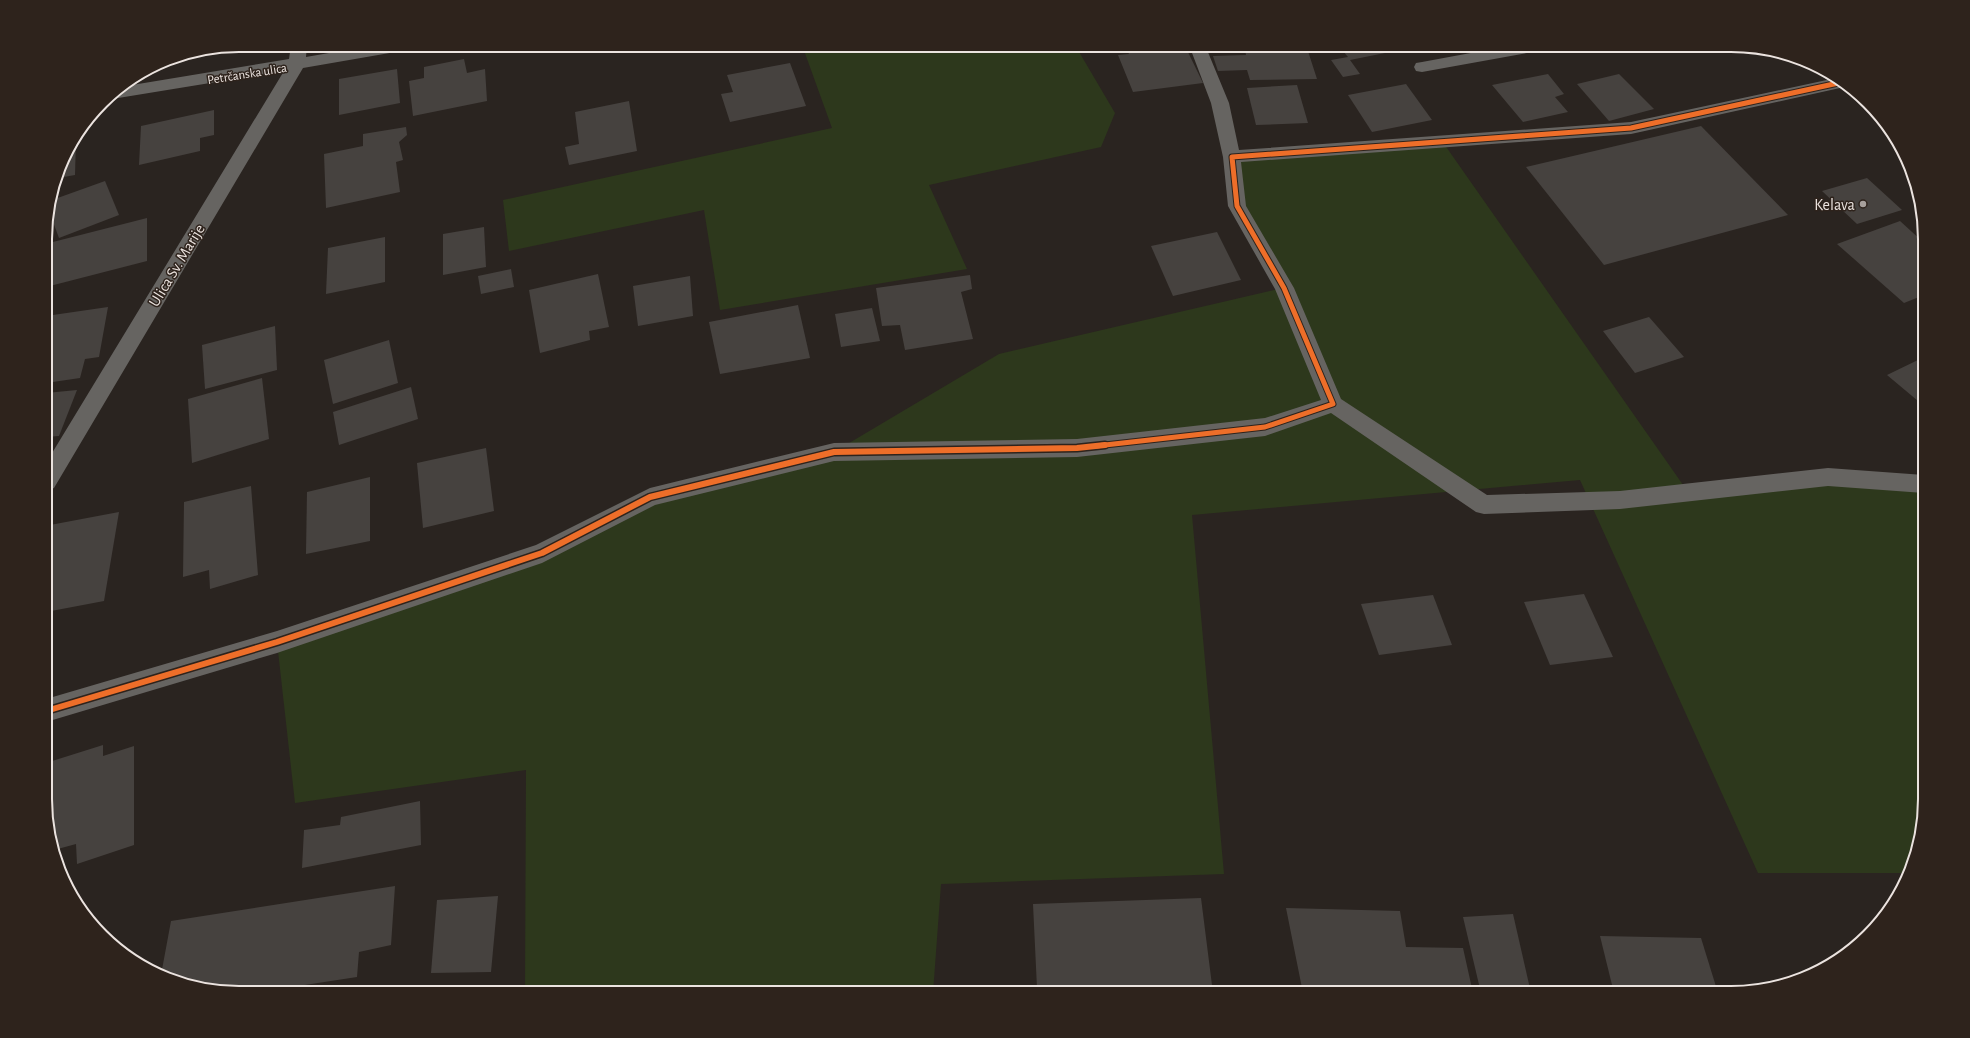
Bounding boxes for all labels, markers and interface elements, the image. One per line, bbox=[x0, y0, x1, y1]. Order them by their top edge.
street label: Petrčanska ulica bbox=[206, 62, 288, 87]
place label: Kelava bbox=[1814, 197, 1855, 213]
marker: Kelava bbox=[1858, 199, 1868, 209]
street label: Ulica Sv. Marije bbox=[146, 221, 209, 310]

